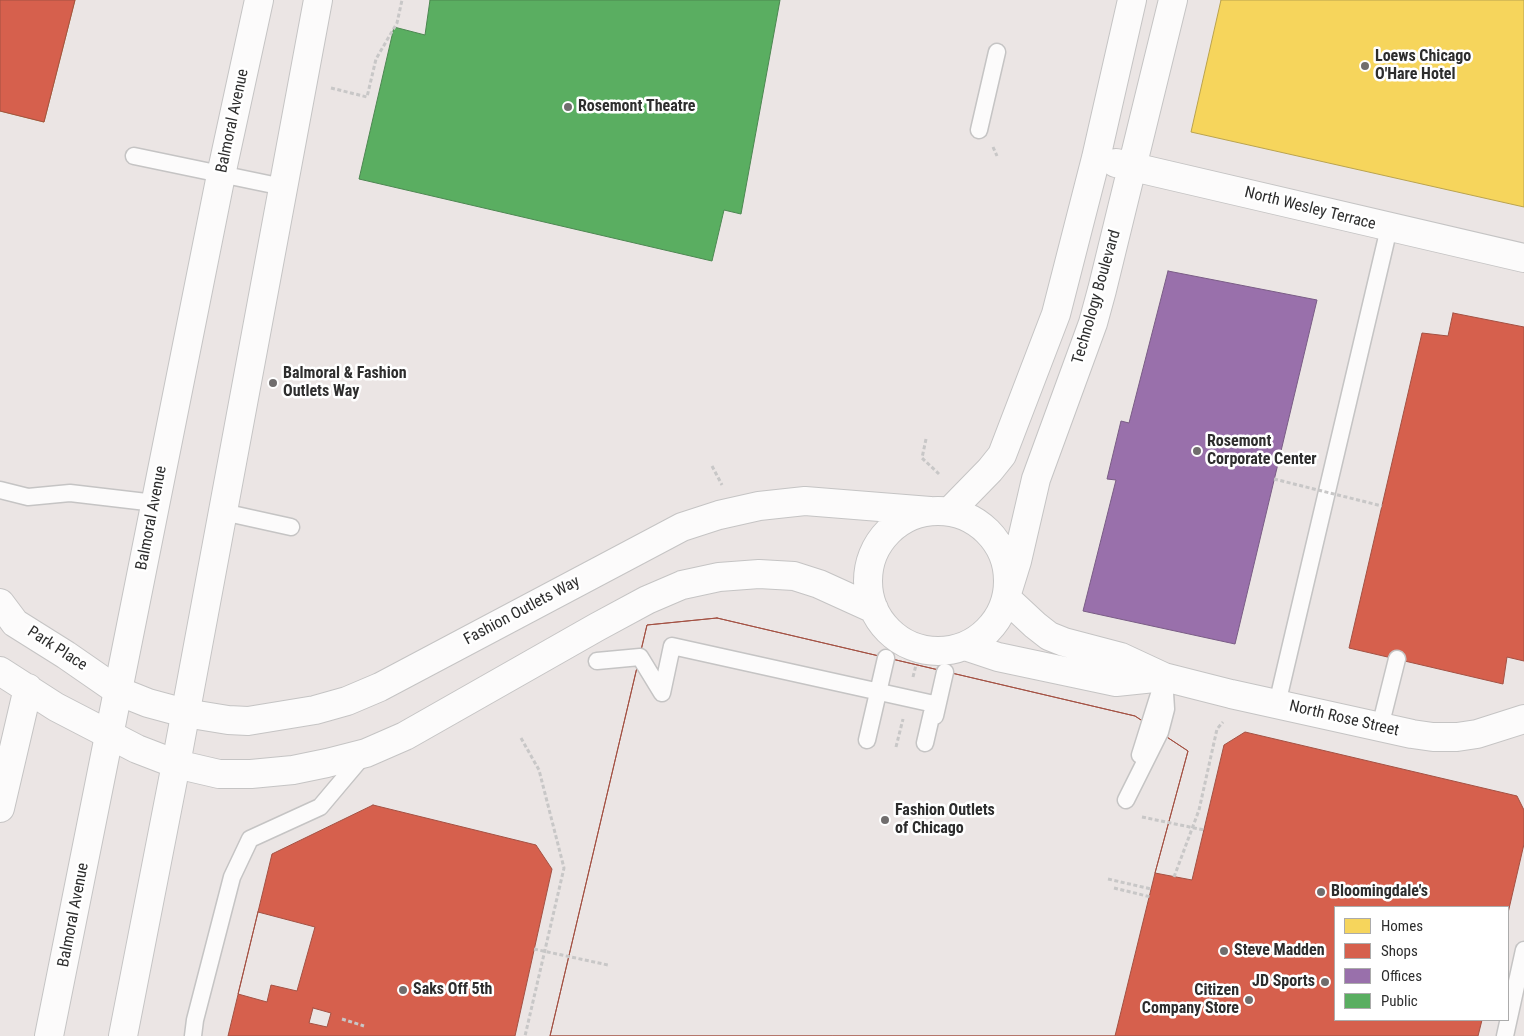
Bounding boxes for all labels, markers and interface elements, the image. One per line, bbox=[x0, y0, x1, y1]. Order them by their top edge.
place label: Loews Chicago O'Hare Hotel bbox=[1375, 47, 1471, 85]
marker: Loews Chicago O'Hare Hotel bbox=[1359, 60, 1371, 72]
street label: Balmoral Avenue bbox=[213, 67, 253, 175]
place label: Rosemont Theatre bbox=[578, 97, 695, 117]
marker: Rosemont Theatre bbox=[562, 101, 574, 113]
street label: North Wesley Terrace bbox=[1242, 183, 1378, 235]
street label: Technology Boulevard bbox=[1069, 228, 1125, 366]
place label: Balmoral & Fashion Outlets Way bbox=[283, 364, 407, 402]
marker: Balmoral & Fashion Outlets Way bbox=[267, 377, 279, 389]
place label: Rosemont Corporate Center bbox=[1207, 432, 1317, 470]
marker: Rosemont Corporate Center bbox=[1191, 445, 1203, 457]
street label: Balmoral Avenue bbox=[132, 464, 172, 572]
street label: Fashion Outlets Way bbox=[461, 572, 583, 650]
street label: Park Place bbox=[24, 623, 90, 675]
street label: North Rose Street bbox=[1287, 697, 1401, 741]
place label: Fashion Outlets of Chicago bbox=[895, 801, 995, 839]
marker: Fashion Outlets of Chicago bbox=[879, 814, 891, 826]
street label: Balmoral Avenue bbox=[54, 861, 94, 969]
place label: Bloomingdale's bbox=[1331, 882, 1428, 902]
marker: Bloomingdale's bbox=[1315, 886, 1327, 898]
legend bbox=[1334, 906, 1509, 1021]
text: Homes bbox=[1381, 917, 1423, 935]
place label: Steve Madden bbox=[1234, 941, 1325, 961]
text: Shops bbox=[1381, 942, 1418, 960]
marker: Steve Madden bbox=[1218, 945, 1230, 957]
text: Offices bbox=[1381, 967, 1422, 985]
place label: JD Sports bbox=[1252, 972, 1315, 992]
marker: JD Sports bbox=[1319, 976, 1331, 988]
place label: Saks Off 5th bbox=[413, 980, 492, 1000]
place label: Citizen Company Store bbox=[1142, 981, 1239, 1019]
marker: Saks Off 5th bbox=[397, 984, 409, 996]
text: Public bbox=[1381, 992, 1418, 1010]
marker: Citizen Company Store bbox=[1243, 994, 1255, 1006]

